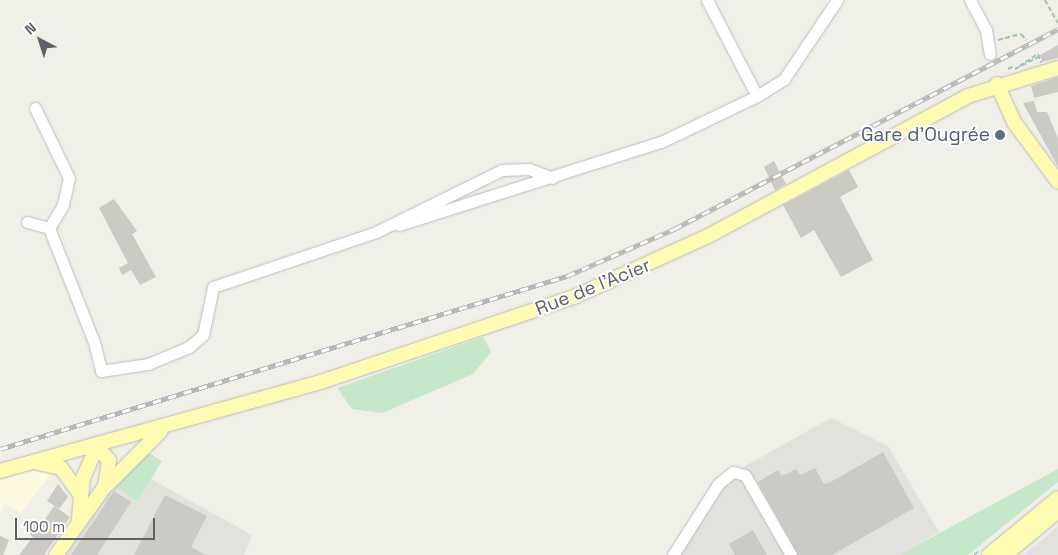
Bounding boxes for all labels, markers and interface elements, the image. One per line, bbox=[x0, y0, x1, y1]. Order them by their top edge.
north arrow bbox=[15, 15, 65, 65]
text: N bbox=[21, 19, 40, 38]
place label: Gare d'Ougrée bbox=[861, 124, 990, 146]
marker: Gare d'Ougrée bbox=[994, 129, 1006, 141]
street label: Rue de l'Acier bbox=[532, 254, 654, 320]
scale bar bbox=[18, 508, 158, 540]
text: 100 m bbox=[23, 517, 65, 536]

